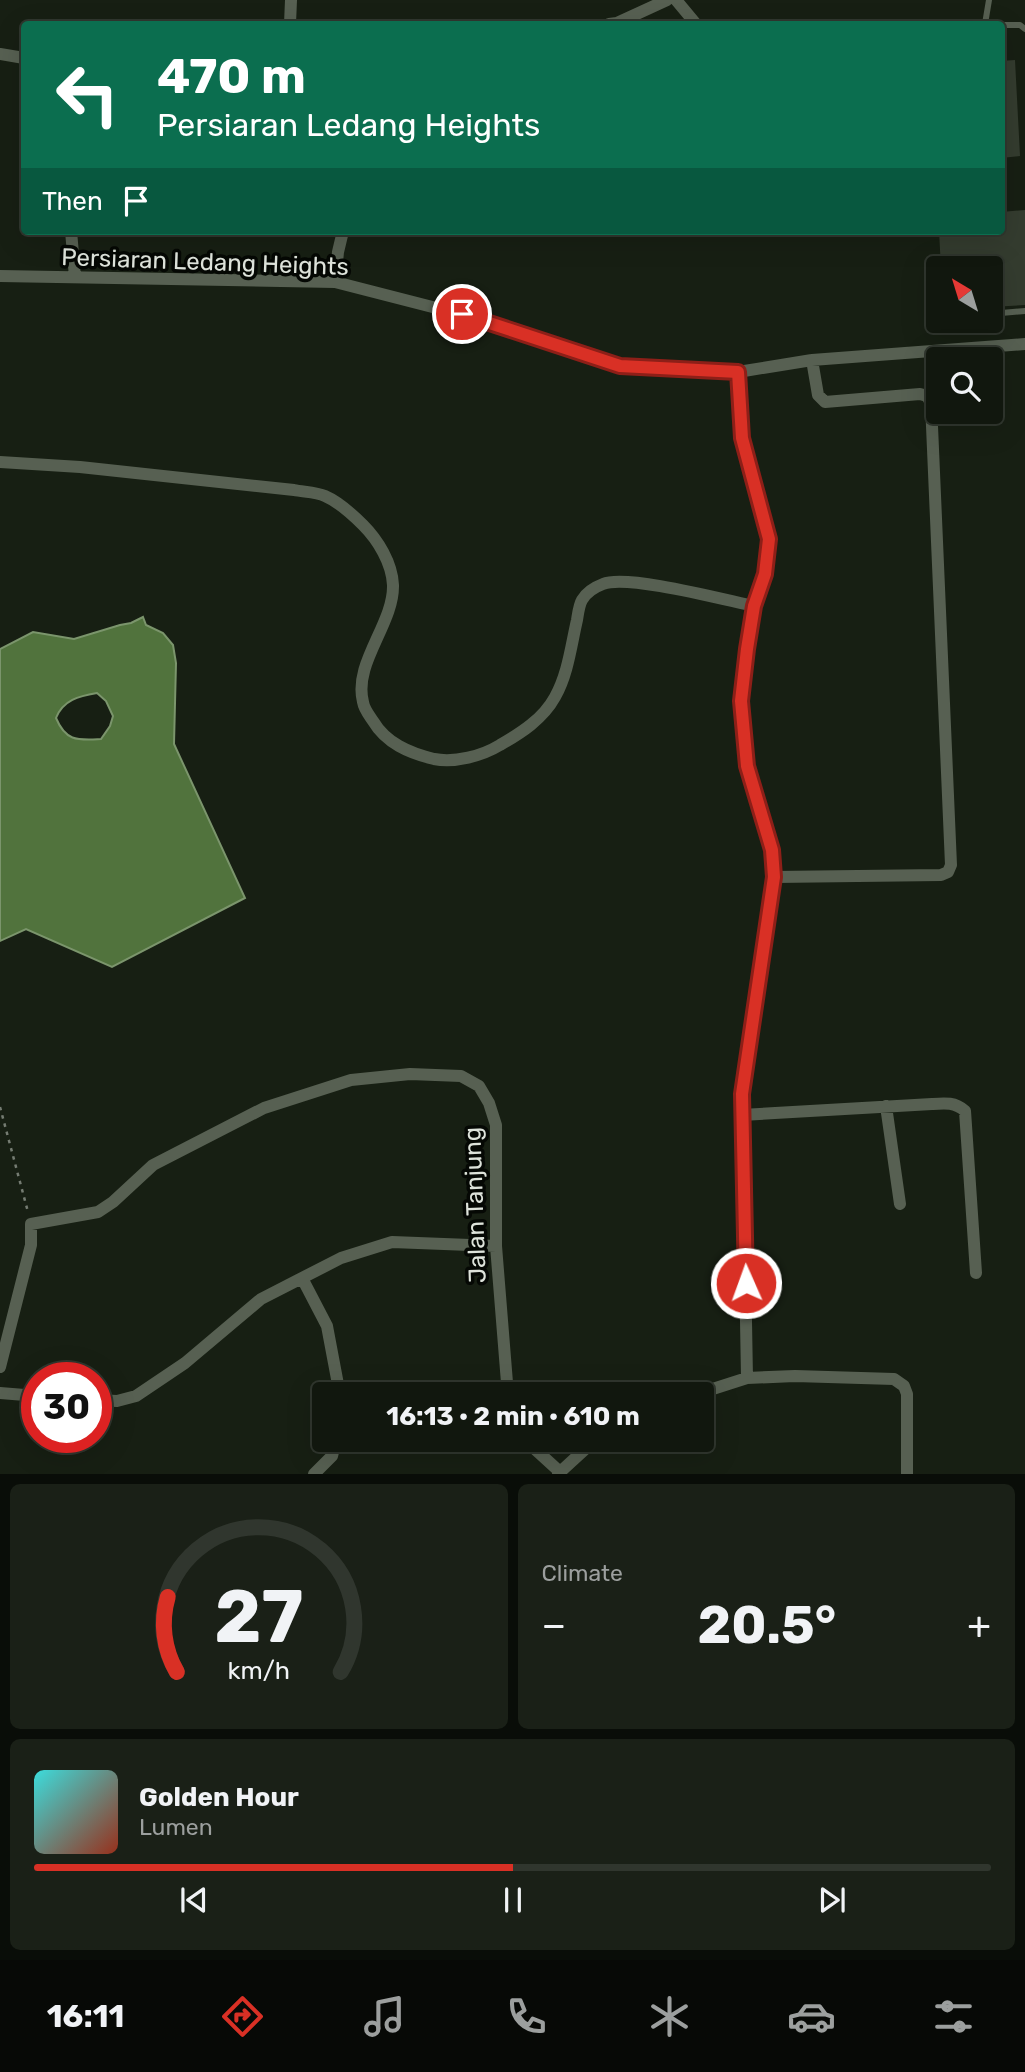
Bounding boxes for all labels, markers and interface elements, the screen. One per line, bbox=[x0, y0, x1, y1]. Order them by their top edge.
text: 470 m bbox=[157, 47, 306, 105]
icon: left bbox=[42, 49, 133, 140]
text: Persiaran Ledang Heights bbox=[157, 106, 540, 144]
icon: arrive bbox=[117, 182, 155, 220]
text: Then bbox=[42, 186, 103, 217]
street label: Persiaran Ledang Heights bbox=[61, 243, 349, 281]
north arrow bbox=[926, 256, 1003, 332]
map controls bbox=[926, 256, 1003, 424]
pin bbox=[432, 284, 492, 344]
icon: arrive bbox=[443, 295, 481, 333]
button: search bbox=[926, 347, 1003, 424]
street label: Jalan Tanjung bbox=[458, 1126, 492, 1284]
position arrow bbox=[709, 1246, 783, 1320]
speed limit sign: 30 bbox=[21, 1362, 112, 1453]
text: 16:13 · 2 min · 610 m bbox=[386, 1401, 640, 1432]
text: Climate bbox=[542, 1559, 623, 1587]
text: 27 bbox=[214, 1575, 303, 1661]
text: 20.5° bbox=[698, 1594, 836, 1656]
text: − bbox=[542, 1602, 566, 1648]
text: + bbox=[967, 1602, 991, 1648]
text: km/h bbox=[228, 1656, 290, 1685]
text: Golden Hour bbox=[139, 1782, 299, 1813]
text: Lumen bbox=[139, 1813, 213, 1841]
icon: previous bbox=[175, 1881, 213, 1919]
icon: pause bbox=[494, 1881, 532, 1919]
icon: next bbox=[813, 1881, 851, 1919]
icon: directions bbox=[218, 1992, 267, 2041]
icon: music bbox=[360, 1992, 409, 2041]
icon: phone bbox=[502, 1992, 551, 2041]
icon: climate bbox=[645, 1992, 694, 2041]
icon: car bbox=[787, 1992, 836, 2041]
icon: filters bbox=[929, 1992, 978, 2041]
text: 16:11 bbox=[47, 1997, 125, 2035]

